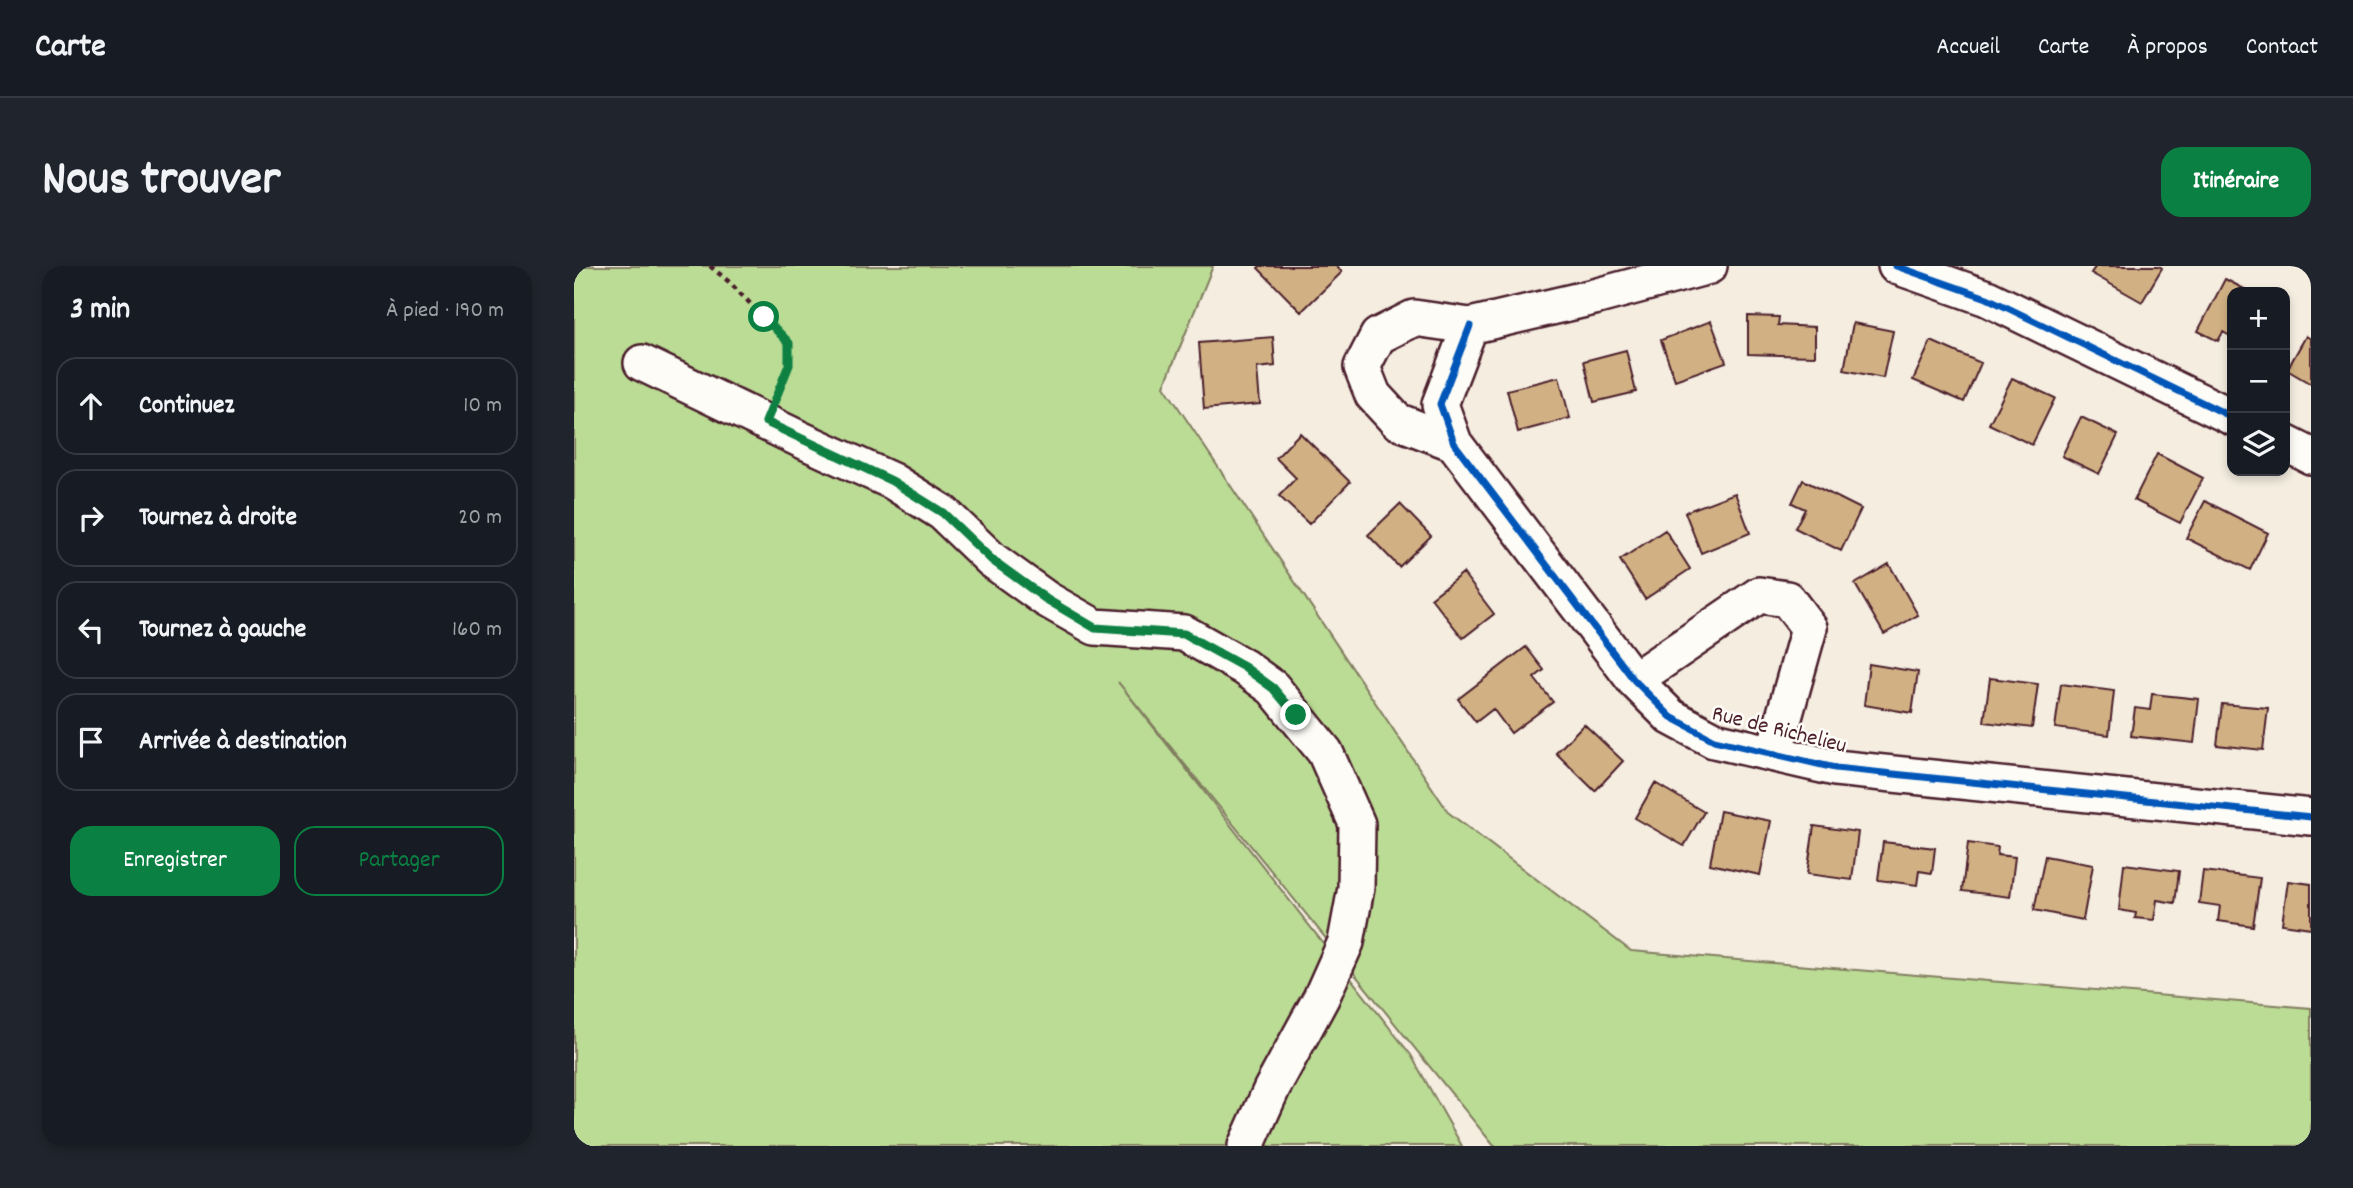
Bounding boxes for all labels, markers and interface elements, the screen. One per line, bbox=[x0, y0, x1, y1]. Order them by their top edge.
text: Carte bbox=[35, 25, 106, 72]
text: Accueil bbox=[1936, 31, 2000, 65]
text: Carte bbox=[2038, 31, 2089, 65]
text: À propos bbox=[2127, 31, 2208, 65]
text: Contact bbox=[2246, 31, 2318, 65]
text: Nous trouver bbox=[42, 147, 280, 217]
button: Itinéraire bbox=[2161, 147, 2311, 217]
map controls bbox=[2227, 287, 2290, 476]
button: + bbox=[2227, 287, 2290, 350]
text: 3 min bbox=[70, 290, 130, 333]
text: À pied · 190 m bbox=[386, 295, 504, 328]
route start bbox=[748, 301, 779, 332]
button: − bbox=[2227, 350, 2290, 413]
icon: ahead bbox=[72, 387, 110, 425]
text: Continuez bbox=[139, 388, 234, 425]
text: 10 m bbox=[463, 390, 502, 423]
button: layers bbox=[2227, 413, 2290, 476]
icon: right bbox=[72, 499, 110, 537]
text: Tournez à droite bbox=[139, 500, 297, 537]
text: 20 m bbox=[458, 502, 502, 535]
icon: left bbox=[72, 611, 110, 649]
text: Tournez à gauche bbox=[139, 612, 306, 649]
text: 160 m bbox=[452, 614, 502, 647]
street label: Rue de Richelieu bbox=[1708, 698, 1850, 764]
route end bbox=[1280, 699, 1311, 730]
icon: arrive bbox=[72, 723, 110, 761]
text: Arrivée à destination bbox=[139, 724, 347, 761]
button: Enregistrer bbox=[70, 826, 280, 896]
button: Partager bbox=[294, 826, 504, 896]

